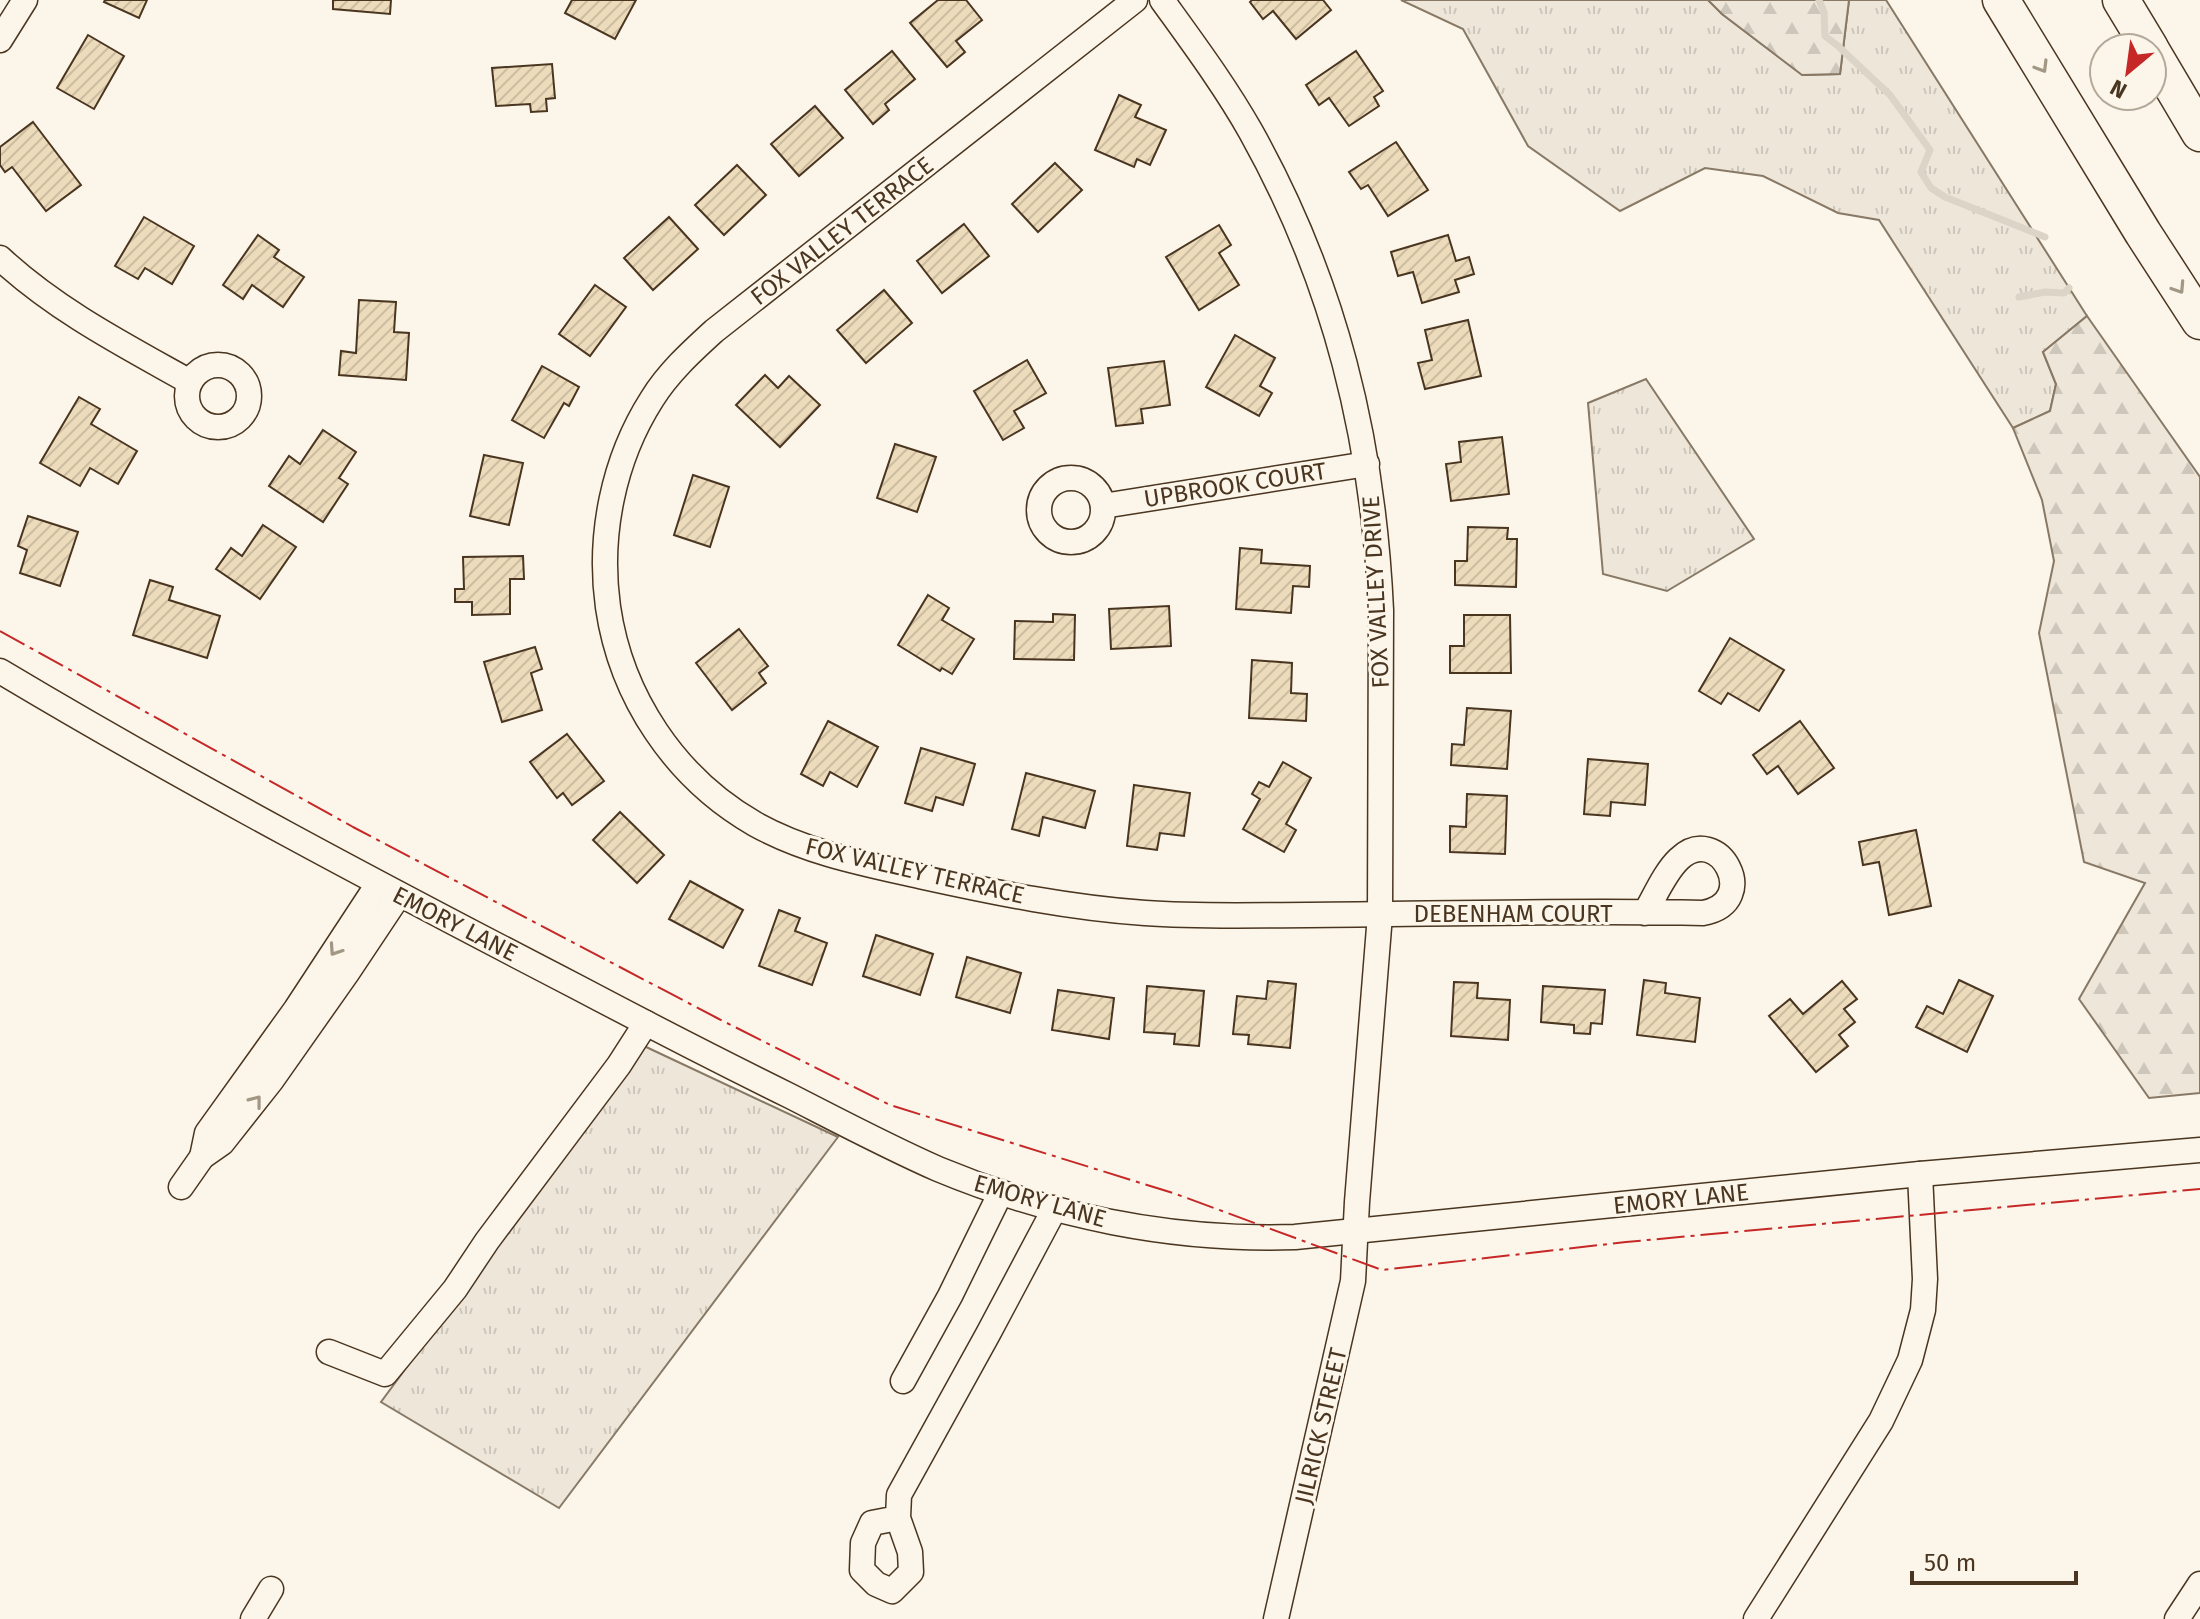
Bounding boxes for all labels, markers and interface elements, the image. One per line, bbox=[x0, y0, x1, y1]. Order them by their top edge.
north arrow bbox=[2088, 32, 2168, 112]
one-way arrow bbox=[2032, 58, 2048, 73]
text: N bbox=[2106, 74, 2131, 104]
street label: FOX VALLEY TERRACE bbox=[745, 151, 939, 311]
one-way arrow bbox=[2169, 279, 2184, 294]
street label: UPBROOK COURT bbox=[1142, 457, 1329, 513]
street label: FOX VALLEY DRIVE bbox=[1357, 495, 1395, 689]
street label: FOX VALLEY TERRACE bbox=[803, 832, 1027, 910]
street label: EMORY LANE bbox=[388, 881, 522, 967]
street label: DEBENHAM COURT bbox=[1413, 900, 1613, 928]
one-way arrow bbox=[330, 941, 345, 955]
one-way arrow bbox=[246, 1095, 260, 1110]
street label: EMORY LANE bbox=[971, 1169, 1109, 1233]
street label: EMORY LANE bbox=[1612, 1178, 1750, 1220]
street label: JILRICK STREET bbox=[1289, 1345, 1353, 1507]
scale bar bbox=[1912, 1535, 2076, 1585]
text: 50 m bbox=[1924, 1549, 1976, 1577]

